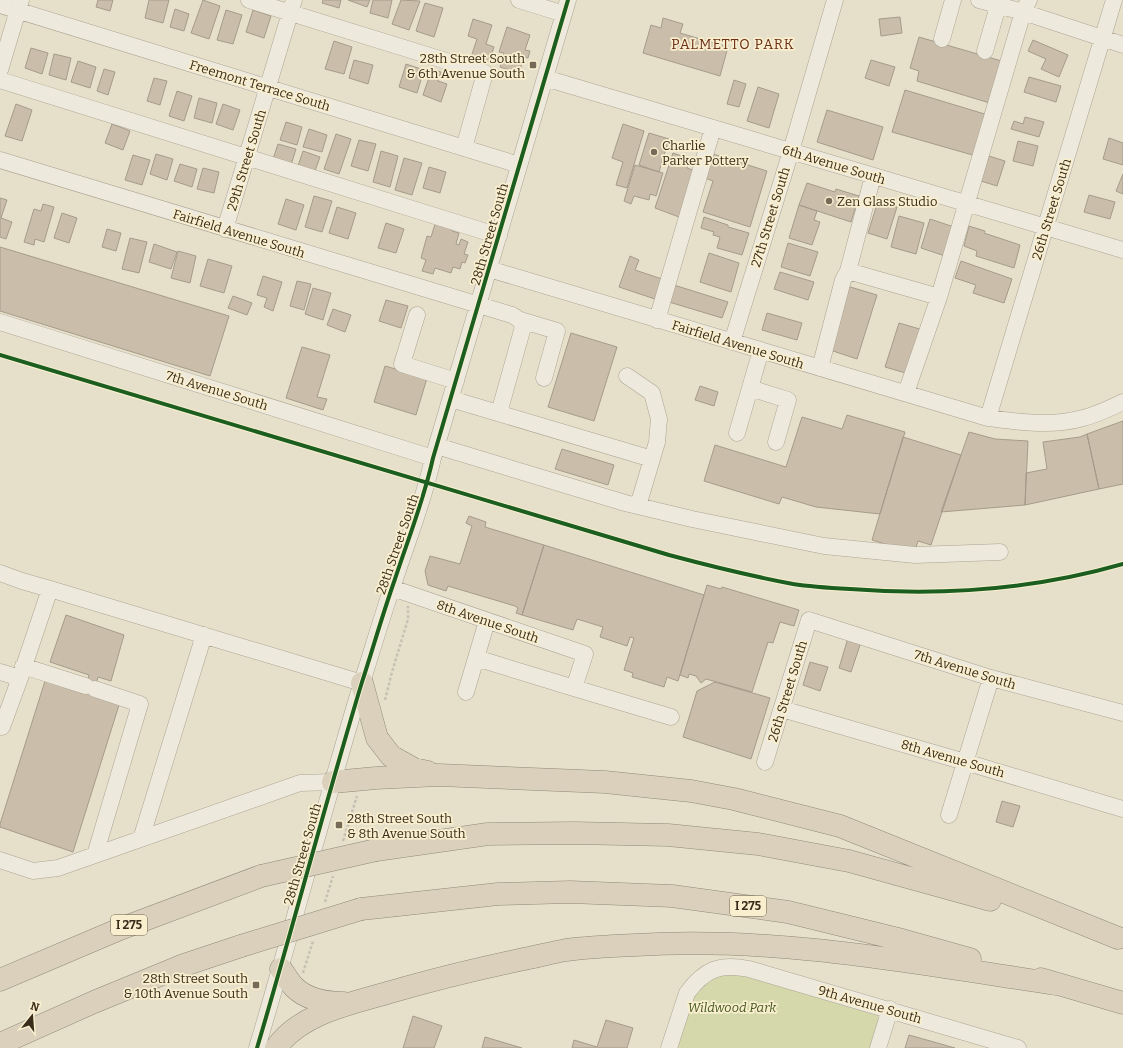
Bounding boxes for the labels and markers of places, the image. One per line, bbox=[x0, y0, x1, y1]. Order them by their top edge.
place label: 28th Street South & 6th Avenue South bbox=[406, 51, 525, 81]
marker: 28th Street South & 6th Avenue South bbox=[528, 60, 538, 70]
place label: Charlie Parker Pottery bbox=[662, 138, 749, 168]
marker: Charlie Parker Pottery bbox=[649, 147, 659, 157]
place label: Zen Glass Studio bbox=[837, 194, 937, 209]
marker: Zen Glass Studio bbox=[824, 196, 834, 206]
place label: 28th Street South & 8th Avenue South bbox=[347, 811, 466, 841]
marker: 28th Street South & 8th Avenue South bbox=[334, 820, 344, 830]
place label: 28th Street South & 10th Avenue South bbox=[123, 971, 248, 1001]
marker: 28th Street South & 10th Avenue South bbox=[251, 980, 261, 990]

